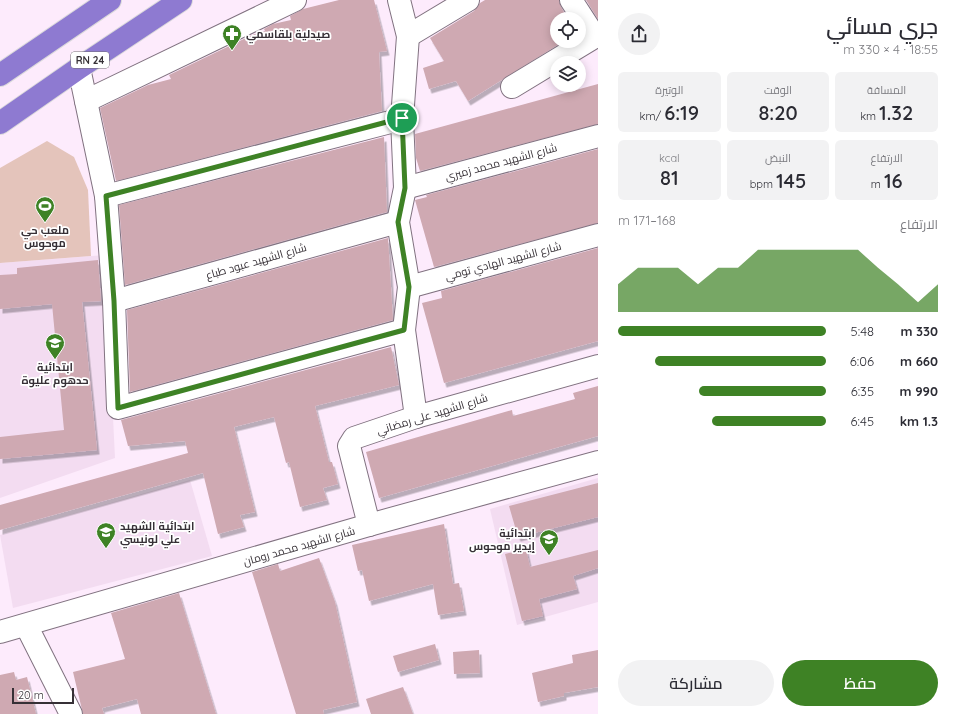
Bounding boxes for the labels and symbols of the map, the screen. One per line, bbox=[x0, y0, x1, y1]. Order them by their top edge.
pharmacy icon: صيدلية بلقاسمي bbox=[221, 23, 243, 51]
place label: صيدلية بلقاسمي bbox=[246, 27, 330, 44]
road number: RN 24 bbox=[71, 52, 109, 68]
pin bbox=[385, 101, 419, 135]
street label: شارع الشهيد محمد زميري bbox=[443, 140, 559, 186]
sports icon: ملعب حي موحوس bbox=[34, 195, 56, 223]
place label: ملعب حي موحوس bbox=[21, 223, 69, 251]
street label: شارع الشهيد الهادي تومي bbox=[443, 239, 563, 285]
street label: شارع الشهيد عبود طباع bbox=[204, 240, 308, 283]
school or university icon: ابتدائية حدهوم عليوة bbox=[44, 332, 66, 360]
place label: ابتدائية حدهوم عليوة bbox=[22, 360, 89, 388]
street label: شارع الشهيد على رمضاني bbox=[375, 390, 490, 439]
place label: ابتدائية الشهيد علي لونيسي bbox=[120, 519, 194, 549]
school or university icon: ابتدائية الشهيد علي لونيسي bbox=[95, 521, 117, 549]
street label: شارع الشهيد محمد رومان bbox=[241, 523, 357, 570]
place label: ابتدائية إيدير موحوس bbox=[469, 526, 536, 554]
school or university icon: ابتدائية إيدير موحوس bbox=[538, 528, 560, 556]
scale bar bbox=[12, 686, 74, 705]

